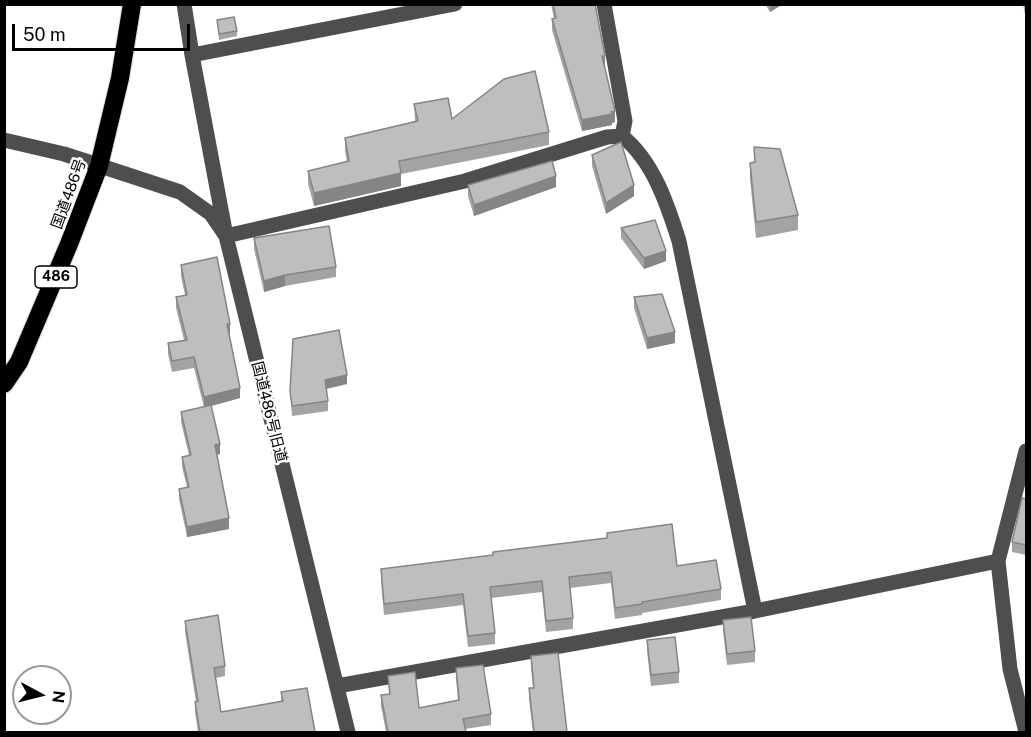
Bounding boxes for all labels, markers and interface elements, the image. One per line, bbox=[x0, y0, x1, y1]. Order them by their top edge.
scale bar bbox=[15, 12, 194, 50]
text: 50 m bbox=[23, 24, 66, 45]
street label: 国道486号 bbox=[48, 156, 90, 232]
road number: 486 bbox=[35, 266, 77, 288]
street label: 国道486号旧道 bbox=[248, 360, 290, 464]
north arrow bbox=[12, 665, 72, 725]
text: N bbox=[48, 690, 69, 704]

